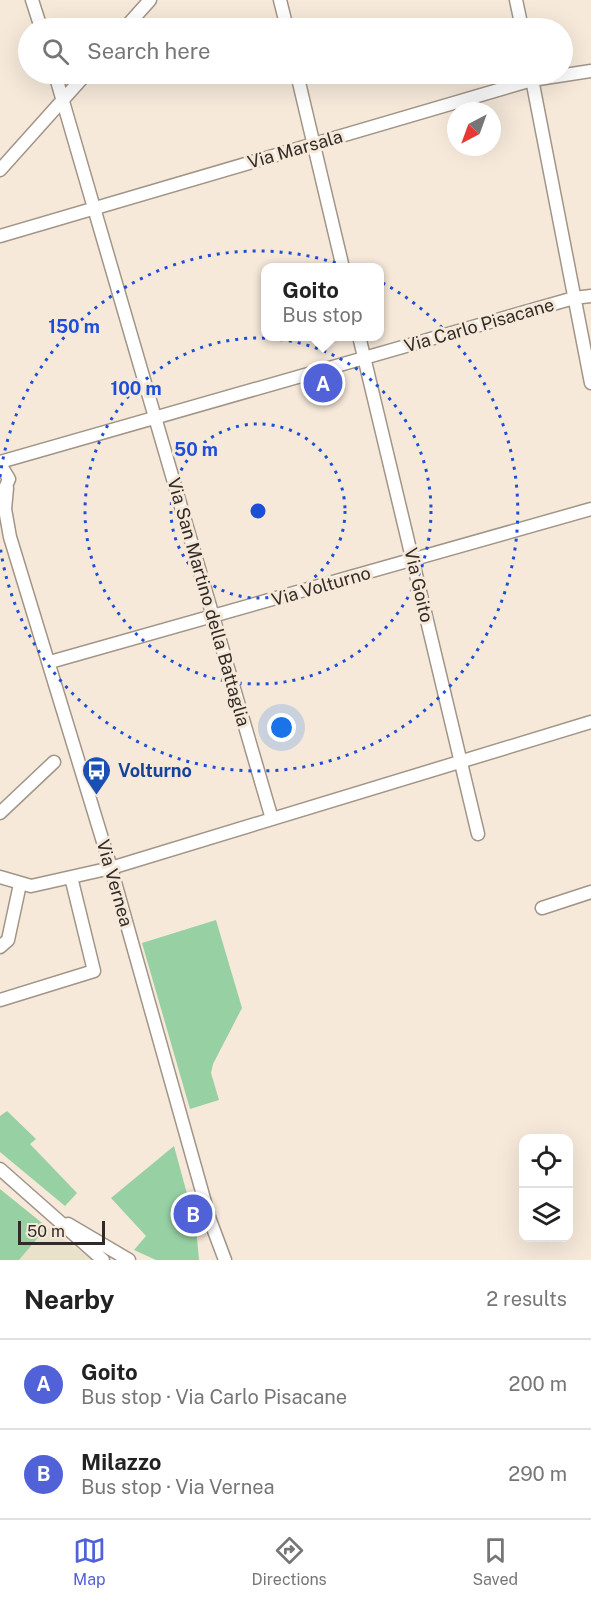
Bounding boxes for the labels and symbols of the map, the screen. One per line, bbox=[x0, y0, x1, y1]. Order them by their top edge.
north arrow bbox=[447, 102, 501, 156]
street label: Via Marsala bbox=[245, 125, 345, 173]
street label: Via Carlo Pisacane bbox=[402, 294, 556, 356]
text: 150 m bbox=[48, 316, 100, 337]
pin: A bbox=[304, 360, 342, 406]
text: 100 m bbox=[110, 378, 162, 399]
text: 50 m bbox=[174, 439, 218, 460]
street label: Via San Martino della Battaglia bbox=[163, 475, 255, 729]
centre of rings bbox=[248, 501, 268, 521]
street label: Via Goito bbox=[400, 546, 438, 624]
street label: Via Volturno bbox=[269, 562, 373, 610]
your location bbox=[267, 713, 296, 742]
bus stop icon: Volturno bbox=[81, 754, 113, 796]
place label: Volturno bbox=[118, 760, 192, 781]
street label: Via Vernea bbox=[93, 837, 137, 929]
pin: B bbox=[174, 1192, 212, 1236]
scale bar bbox=[18, 1218, 105, 1246]

